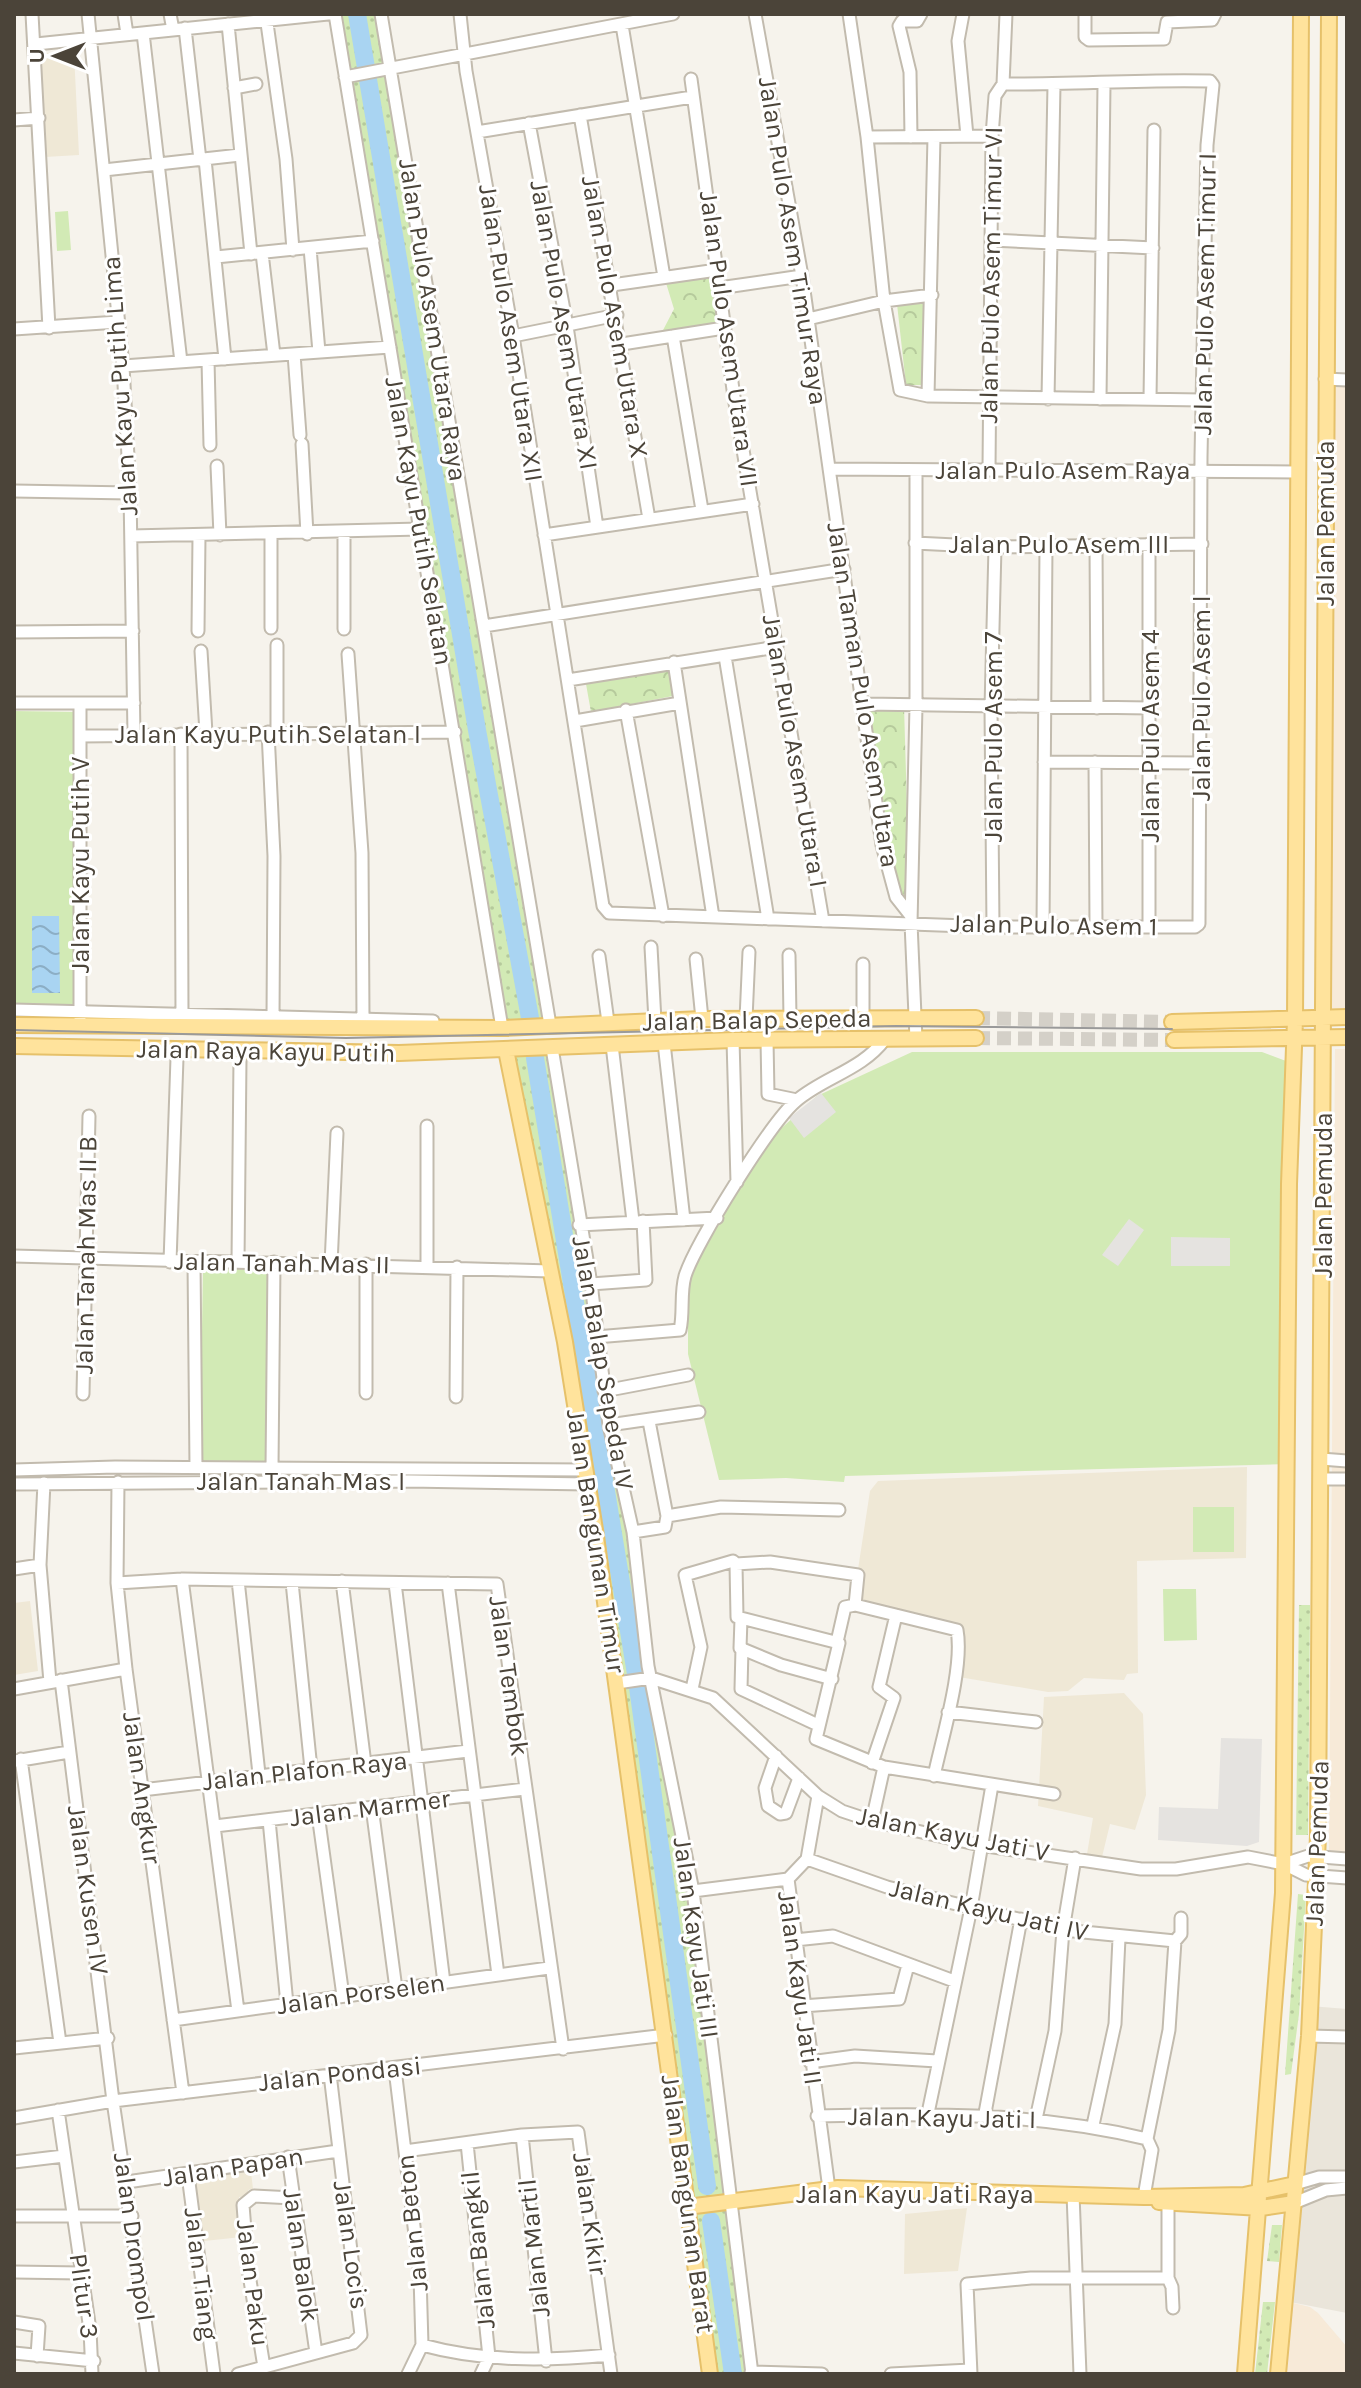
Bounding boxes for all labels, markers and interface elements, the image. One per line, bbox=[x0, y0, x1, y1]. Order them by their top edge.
north arrow bbox=[16, 16, 96, 96]
text: U bbox=[24, 48, 50, 64]
street label: Jalan Pulo Asem Timur Raya bbox=[752, 75, 834, 407]
street label: Jalan Pulo Asem Timur VI bbox=[973, 126, 1009, 424]
street label: Jalan Pulo Asem Timur I bbox=[1187, 153, 1223, 435]
street label: Jalan Pulo Asem Utara Raya bbox=[392, 157, 474, 483]
street label: Jalan Pulo Asem Utara X bbox=[575, 173, 655, 461]
street label: Jalan Pulo Asem Utara XI bbox=[523, 178, 605, 472]
street label: Jalan Pulo Asem Utara XII bbox=[472, 182, 550, 484]
street label: Jalan Pulo Asem Utara VII bbox=[693, 189, 765, 489]
street label: Jalan Kayu Putih Lima bbox=[95, 255, 145, 517]
street label: Jalan Kayu Putih Selatan bbox=[378, 374, 460, 668]
street label: Jalan Pemuda bbox=[1310, 440, 1341, 606]
street label: Jalan Pulo Asem Raya bbox=[935, 455, 1191, 486]
street label: Jalan Taman Pulo Asem Utara bbox=[820, 520, 906, 870]
street label: Jalan Pulo Asem III bbox=[949, 529, 1169, 560]
street label: Jalan Pulo Asem I bbox=[1186, 595, 1217, 801]
street label: Jalan Pulo Asem Utara I bbox=[756, 612, 834, 890]
street label: Jalan Pulo Asem 4 bbox=[1135, 629, 1166, 843]
street label: Jalan Pulo Asem 7 bbox=[978, 632, 1009, 842]
street label: Jalan Kayu Putih Selatan I bbox=[115, 719, 421, 750]
street label: Jalan Kayu Putih V bbox=[65, 756, 96, 973]
street label: Jalan Pulo Asem 1 bbox=[950, 908, 1158, 942]
street label: Jalan Balap Sepeda bbox=[642, 1003, 872, 1037]
street label: Jalan Raya Kayu Putih bbox=[136, 1033, 396, 1069]
street label: Jalan Pemuda bbox=[1308, 1112, 1339, 1278]
street label: Jalan Tanah Mas II B bbox=[68, 1136, 104, 1374]
street label: Jalan Balap Sepeda IV bbox=[565, 1234, 641, 1493]
street label: Jalan Tanah Mas II bbox=[174, 1246, 390, 1280]
street label: Jalan Bangunan Timur bbox=[560, 1407, 632, 1676]
street label: Jalan Tanah Mas I bbox=[197, 1466, 405, 1497]
street label: Jalan Tembok bbox=[482, 1594, 536, 1758]
street label: Jalan Angkur bbox=[116, 1710, 168, 1867]
street label: Jalan Plafon Raya bbox=[201, 1745, 409, 1797]
street label: Jalan Pemuda bbox=[1299, 1760, 1335, 1926]
street label: Jalan Marmer bbox=[288, 1783, 452, 1833]
street label: Jalan Kayu Jati V bbox=[854, 1800, 1052, 1868]
street label: Jalan Kusen IV bbox=[61, 1803, 115, 1977]
street label: Jalan Kayu Jati III bbox=[667, 1835, 725, 2041]
street label: Jalan Kayu Jati IV bbox=[887, 1872, 1092, 1948]
street label: Jalan Kayu Jati II bbox=[771, 1889, 829, 2087]
street label: Jalan Porselen bbox=[275, 1967, 447, 2021]
street label: Jalan Pondasi bbox=[257, 2050, 423, 2098]
street label: Jalan Bangunan Barat bbox=[655, 2073, 722, 2335]
street label: Jalan Kayu Jati I bbox=[848, 2101, 1036, 2135]
street label: Jalan Papan bbox=[160, 2141, 306, 2193]
street label: Jalan Drompol bbox=[107, 2151, 161, 2323]
street label: Jalan Kikir bbox=[566, 2151, 614, 2278]
street label: Jalan Beton bbox=[389, 2153, 435, 2293]
street label: Jalan Bangkil bbox=[454, 2169, 502, 2331]
street label: Jalan Martil bbox=[511, 2177, 557, 2319]
street label: Jalan Locis bbox=[327, 2179, 375, 2311]
street label: Jalan Kayu Jati Raya bbox=[796, 2179, 1034, 2210]
street label: Jalan Balok bbox=[276, 2186, 326, 2324]
street label: Jalan Tiang bbox=[177, 2206, 225, 2343]
street label: Jalan Paku bbox=[230, 2218, 276, 2348]
street label: Plitur 3 bbox=[63, 2251, 105, 2341]

